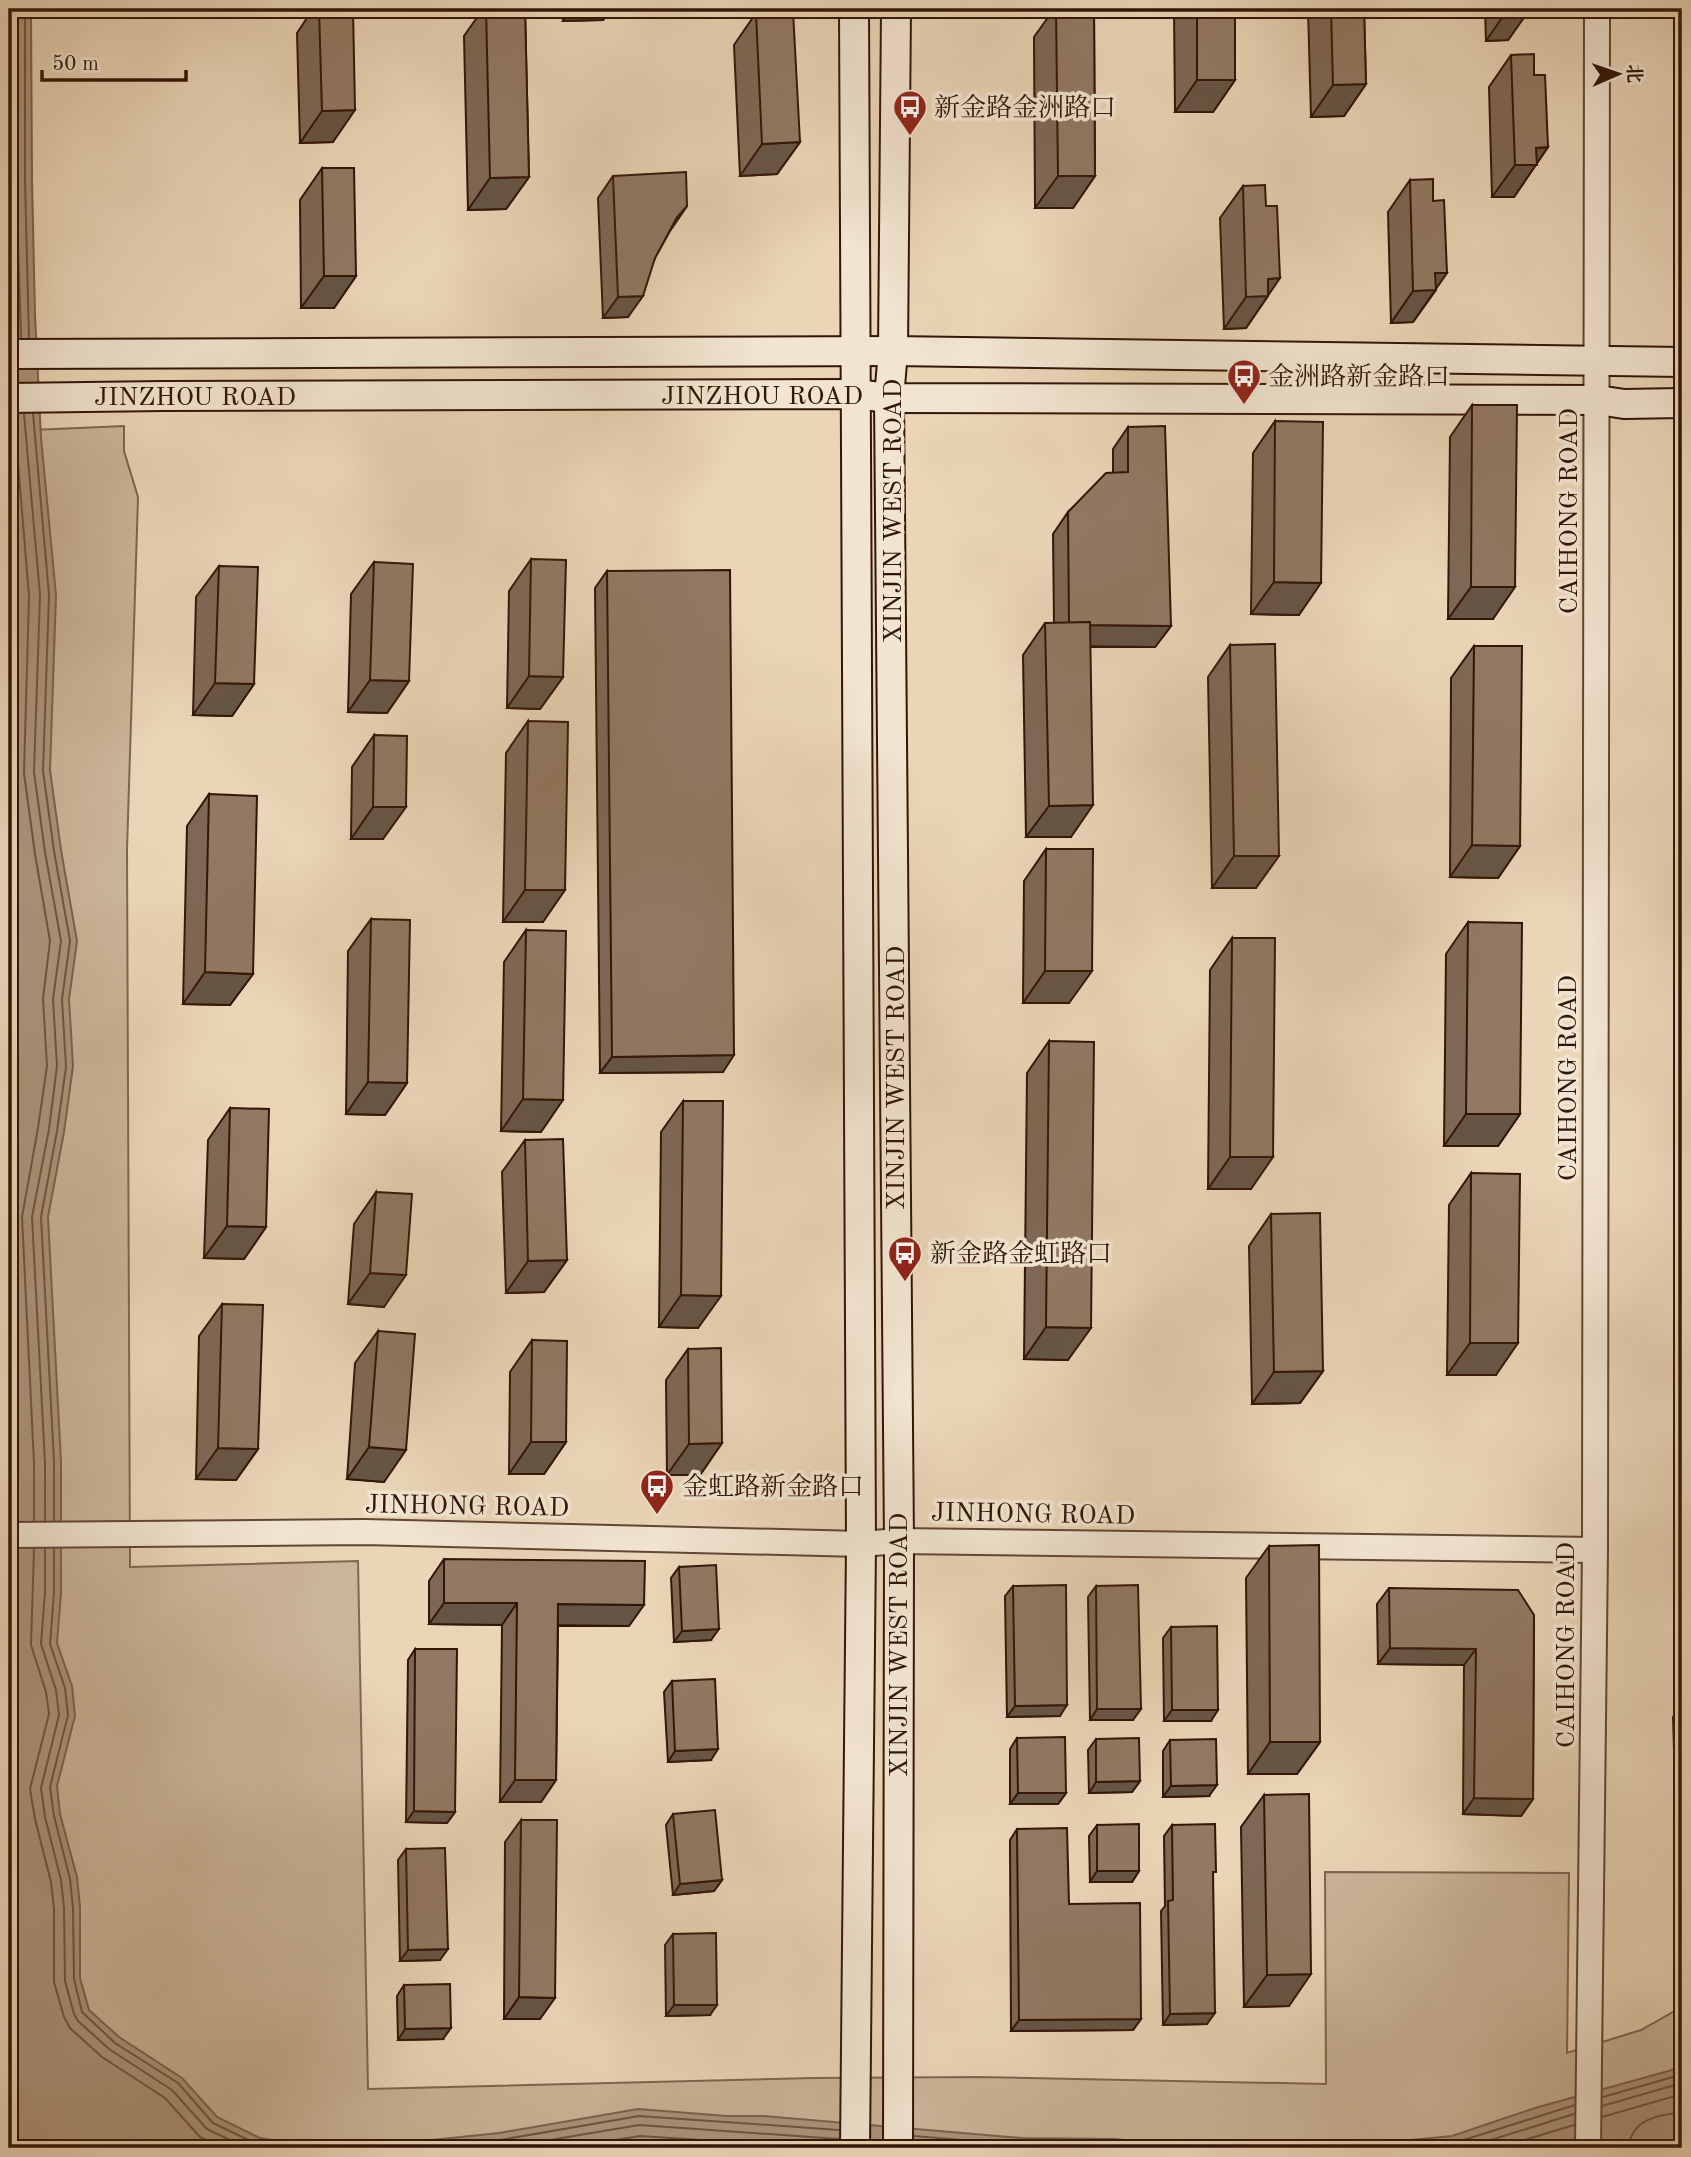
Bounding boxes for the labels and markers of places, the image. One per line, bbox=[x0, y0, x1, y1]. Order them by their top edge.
bus stop icon: 新金路金洲路口 bbox=[891, 88, 929, 137]
place label: 新金路金洲路口 bbox=[934, 94, 1116, 122]
bus stop icon: 金洲路新金路口 bbox=[1225, 357, 1263, 406]
place label: 金洲路新金路口 bbox=[1268, 363, 1450, 391]
bus stop icon: 新金路金虹路口 bbox=[886, 1234, 924, 1283]
place label: 新金路金虹路口 bbox=[930, 1240, 1112, 1268]
bus stop icon: 金虹路新金路口 bbox=[638, 1467, 676, 1516]
place label: 金虹路新金路口 bbox=[682, 1473, 864, 1501]

